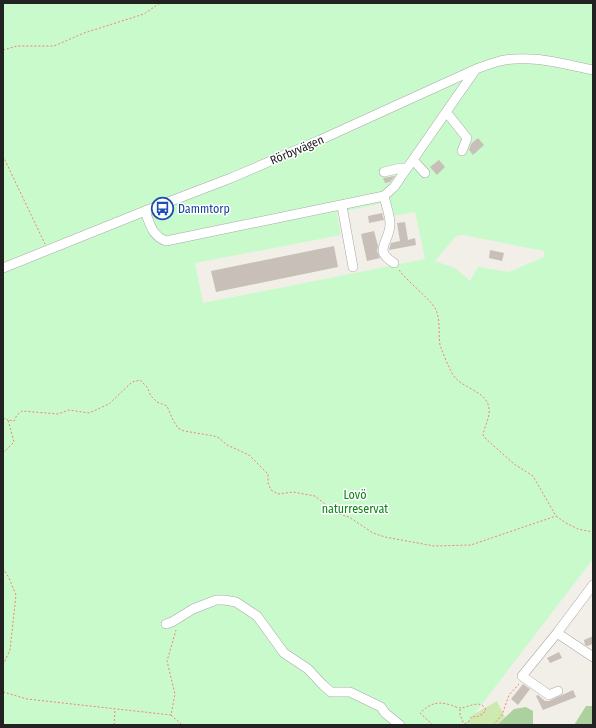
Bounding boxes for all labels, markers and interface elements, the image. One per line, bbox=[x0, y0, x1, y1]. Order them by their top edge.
street label: Rörbyvägen bbox=[268, 132, 326, 168]
bus stop icon: Dammtorp bbox=[150, 196, 176, 222]
place label: Dammtorp bbox=[178, 202, 230, 216]
park label: Lovö naturreservat bbox=[322, 488, 388, 516]

